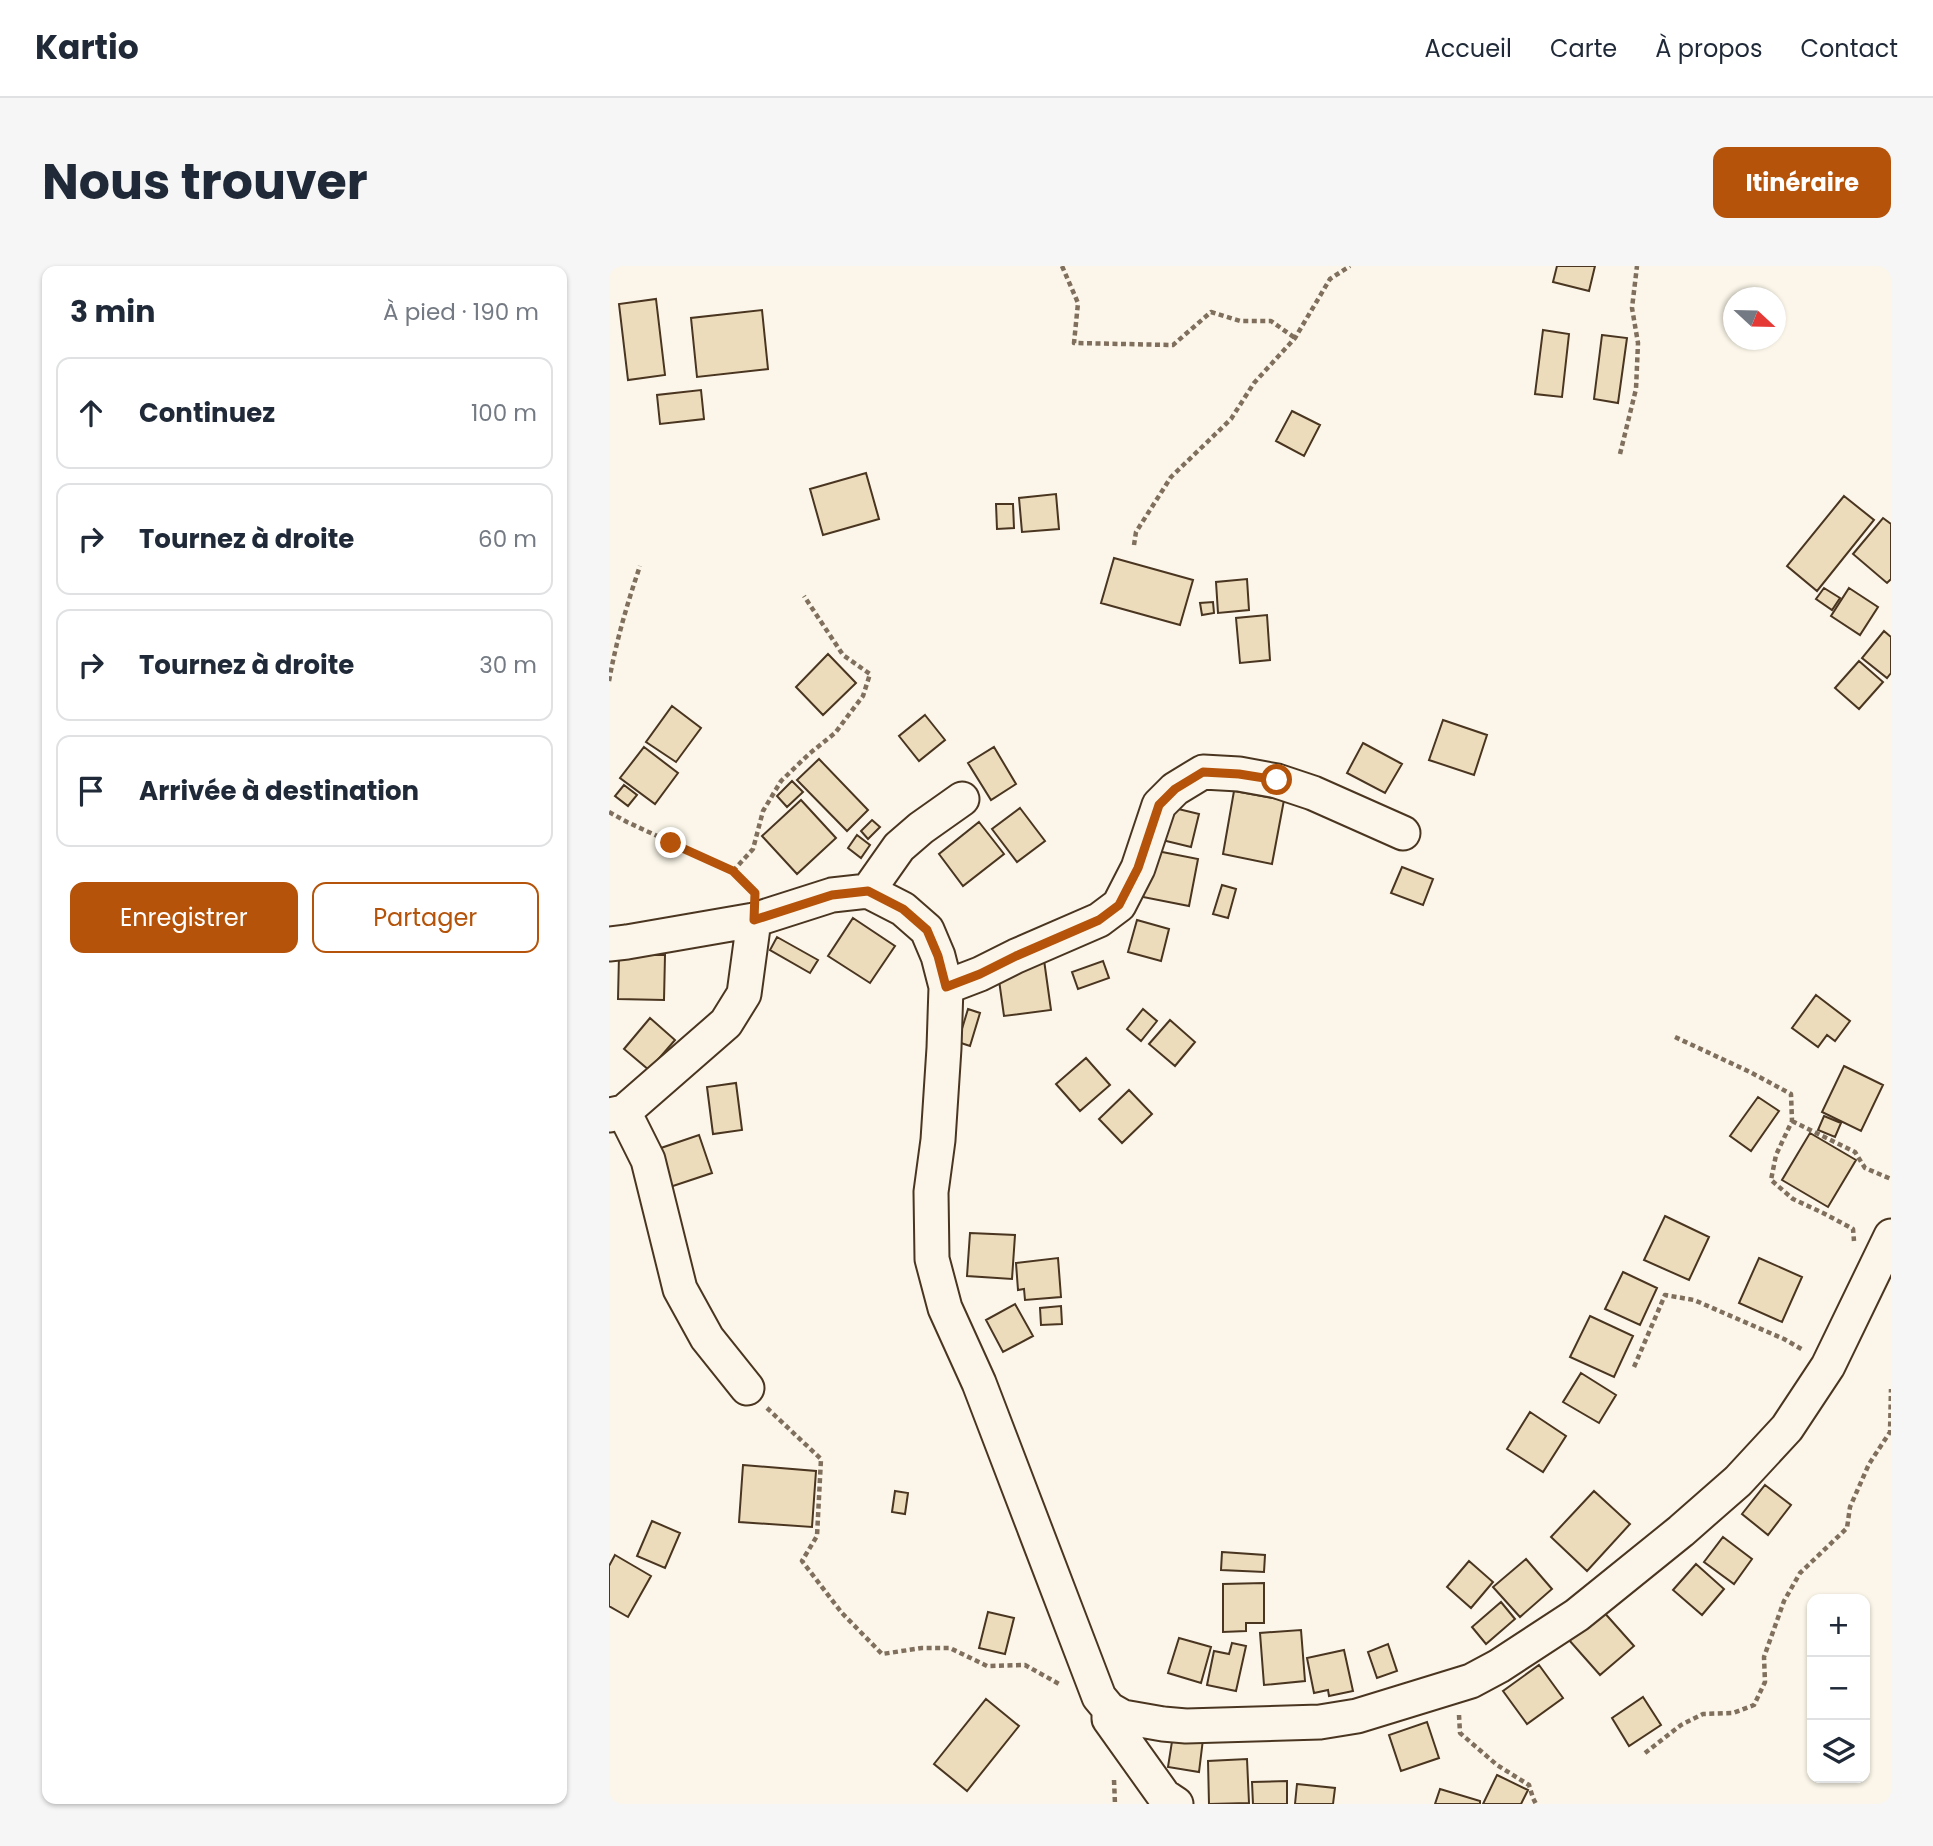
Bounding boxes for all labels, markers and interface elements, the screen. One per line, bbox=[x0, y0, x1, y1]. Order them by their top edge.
text: Kartio bbox=[35, 24, 139, 71]
text: Accueil bbox=[1425, 32, 1512, 65]
text: Carte bbox=[1550, 32, 1617, 65]
text: À propos bbox=[1655, 32, 1762, 65]
text: Contact bbox=[1800, 32, 1898, 65]
button: Itinéraire bbox=[1713, 147, 1891, 218]
text: Nous trouver bbox=[42, 148, 368, 216]
north arrow bbox=[1723, 287, 1786, 350]
text: 3 min bbox=[70, 290, 155, 333]
text: À pied · 190 m bbox=[383, 296, 539, 328]
icon: ahead bbox=[72, 394, 110, 432]
text: Continuez bbox=[139, 395, 275, 431]
text: 100 m bbox=[471, 397, 537, 429]
icon: right bbox=[72, 520, 110, 558]
text: Tournez à droite bbox=[139, 521, 354, 557]
text: 60 m bbox=[478, 523, 537, 555]
icon: right bbox=[72, 646, 110, 684]
text: Tournez à droite bbox=[139, 647, 354, 683]
text: 30 m bbox=[479, 649, 537, 681]
route start bbox=[1261, 764, 1292, 795]
icon: arrive bbox=[72, 772, 110, 810]
text: Arrivée à destination bbox=[139, 773, 419, 809]
route end bbox=[655, 827, 686, 858]
button: Enregistrer bbox=[70, 882, 298, 953]
button: Partager bbox=[312, 882, 539, 953]
map controls bbox=[1807, 1594, 1870, 1783]
button: + bbox=[1807, 1594, 1870, 1657]
button: − bbox=[1807, 1657, 1870, 1720]
button: layers bbox=[1807, 1720, 1870, 1783]

